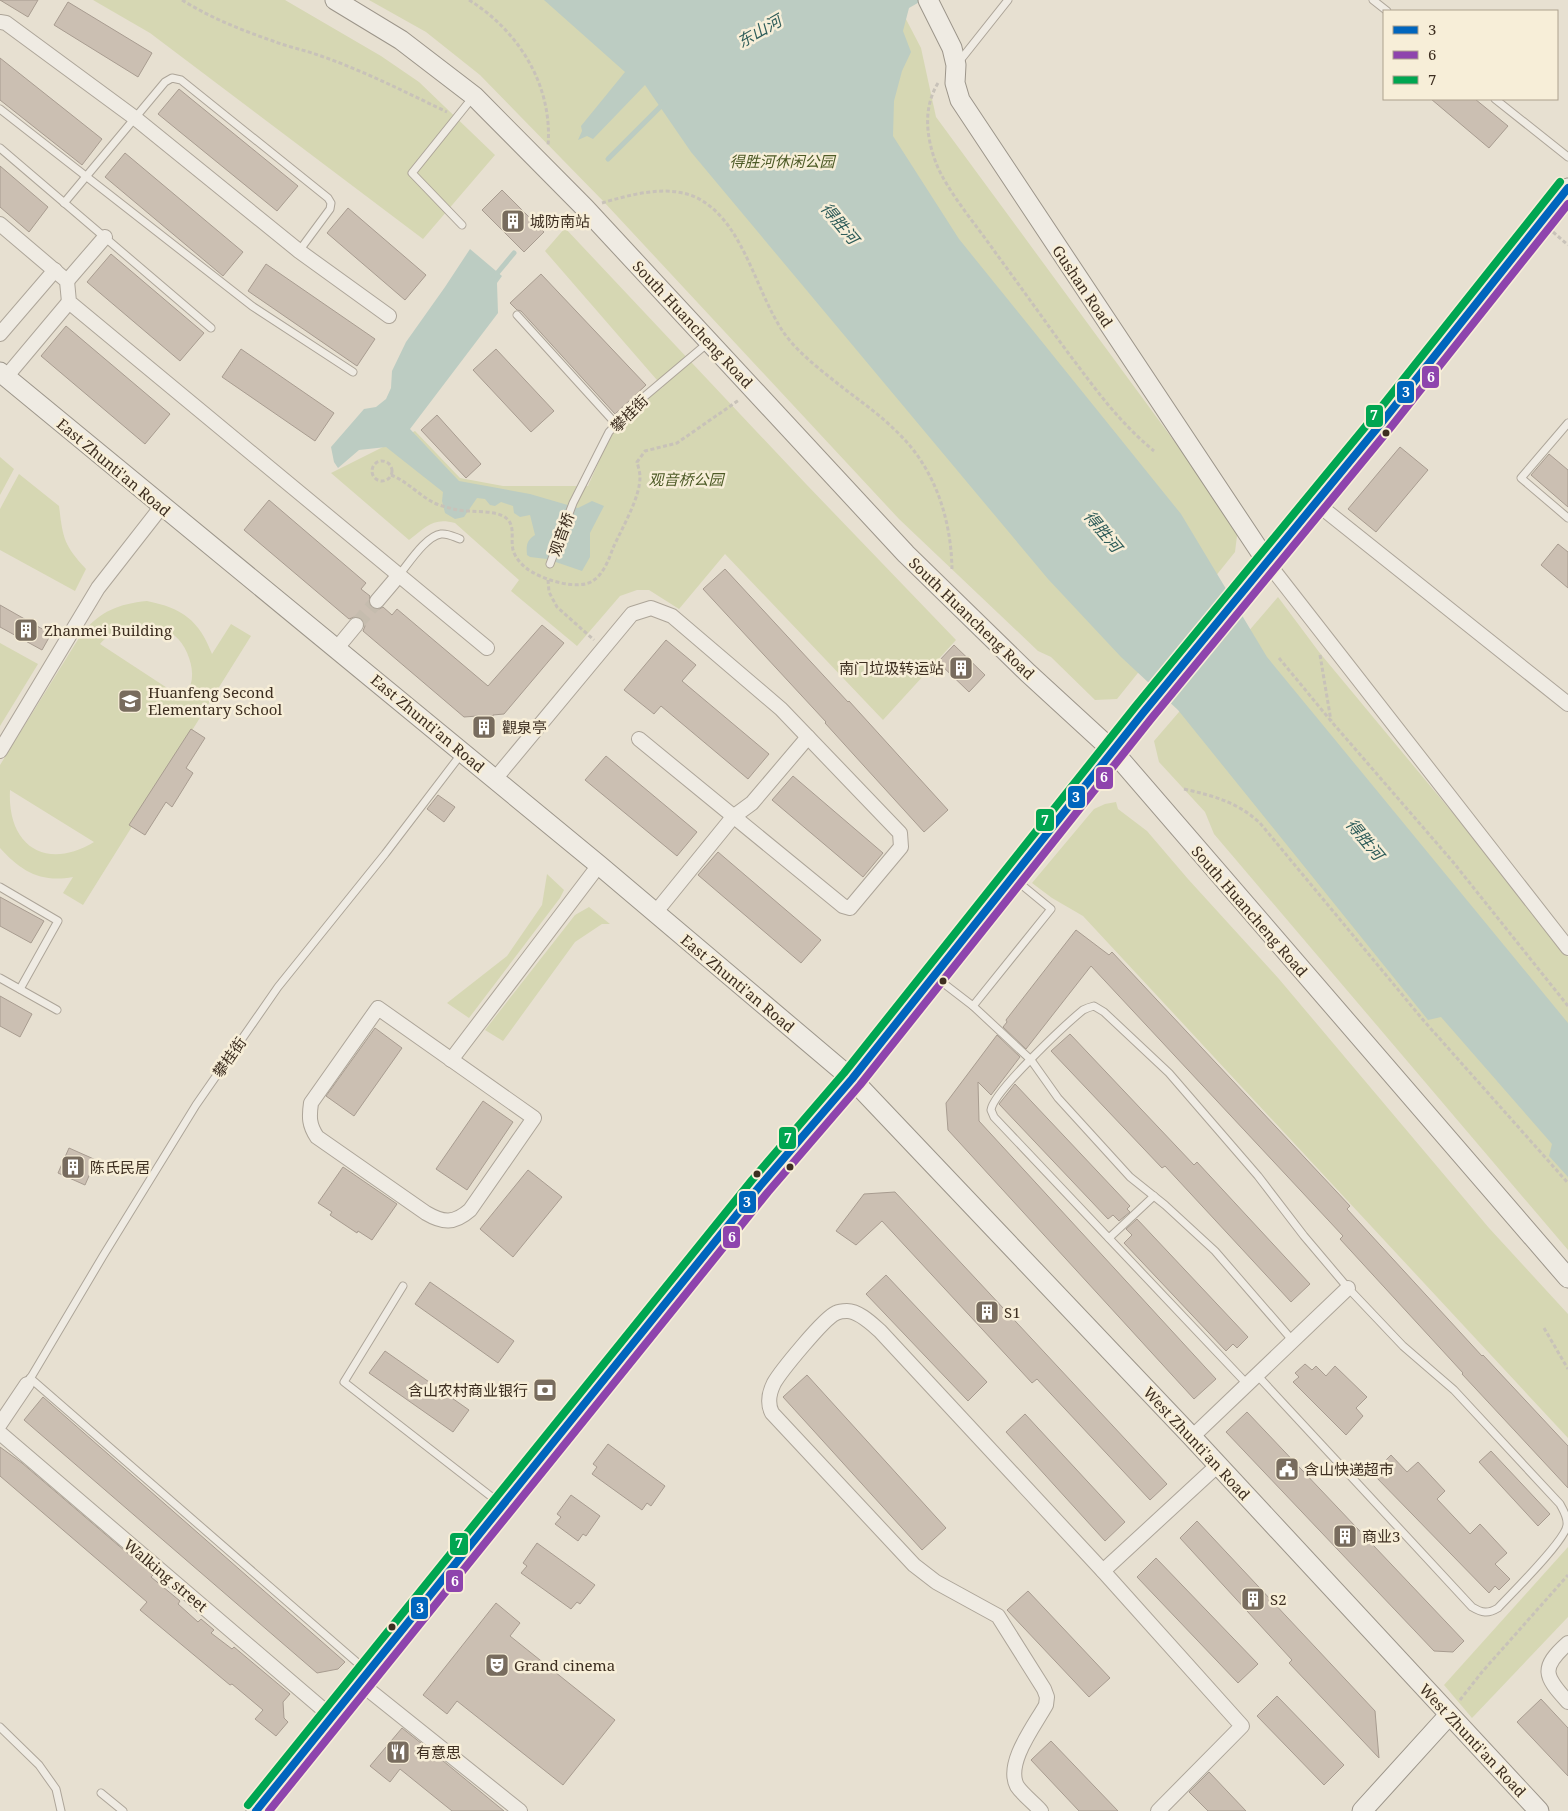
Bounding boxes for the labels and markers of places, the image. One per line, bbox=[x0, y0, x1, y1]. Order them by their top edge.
building icon: 城防南站 bbox=[500, 208, 526, 234]
place label: 城防南站 bbox=[530, 211, 590, 231]
unlabelled marker bbox=[1381, 428, 1391, 438]
building icon: Zhanmei Building bbox=[13, 617, 39, 643]
place label: Zhanmei Building bbox=[44, 620, 172, 640]
building icon: 南门垃圾转运站 bbox=[948, 655, 974, 681]
place label: 南门垃圾转运站 bbox=[839, 658, 944, 678]
place label: Huanfeng Second Elementary School bbox=[148, 682, 282, 719]
school or university icon: Huanfeng Second Elementary School bbox=[117, 688, 143, 714]
building icon: 觀泉亭 bbox=[471, 714, 497, 740]
place label: 觀泉亭 bbox=[502, 717, 547, 737]
unlabelled marker bbox=[938, 976, 948, 986]
building icon: 陈氏民居 bbox=[60, 1154, 86, 1180]
place label: 陈氏民居 bbox=[90, 1157, 150, 1177]
unlabelled marker bbox=[785, 1162, 795, 1172]
unlabelled marker bbox=[752, 1169, 762, 1179]
building icon: S1 bbox=[974, 1299, 1000, 1325]
place label: S1 bbox=[1004, 1302, 1021, 1322]
bank icon: 含山农村商业银行 bbox=[532, 1377, 558, 1403]
place label: 含山农村商业银行 bbox=[408, 1380, 528, 1400]
public building icon: 含山快递超市 bbox=[1274, 1456, 1300, 1482]
place label: 含山快递超市 bbox=[1304, 1459, 1394, 1479]
building icon: 商业3 bbox=[1332, 1523, 1358, 1549]
place label: 商业3 bbox=[1362, 1526, 1400, 1546]
building icon: S2 bbox=[1240, 1586, 1266, 1612]
place label: S2 bbox=[1270, 1589, 1287, 1609]
unlabelled marker bbox=[387, 1622, 397, 1632]
theatre icon: Grand cinema bbox=[484, 1652, 510, 1678]
place label: Grand cinema bbox=[514, 1655, 615, 1675]
restaurant icon: 有意思 bbox=[385, 1739, 411, 1765]
place label: 有意思 bbox=[416, 1742, 461, 1762]

